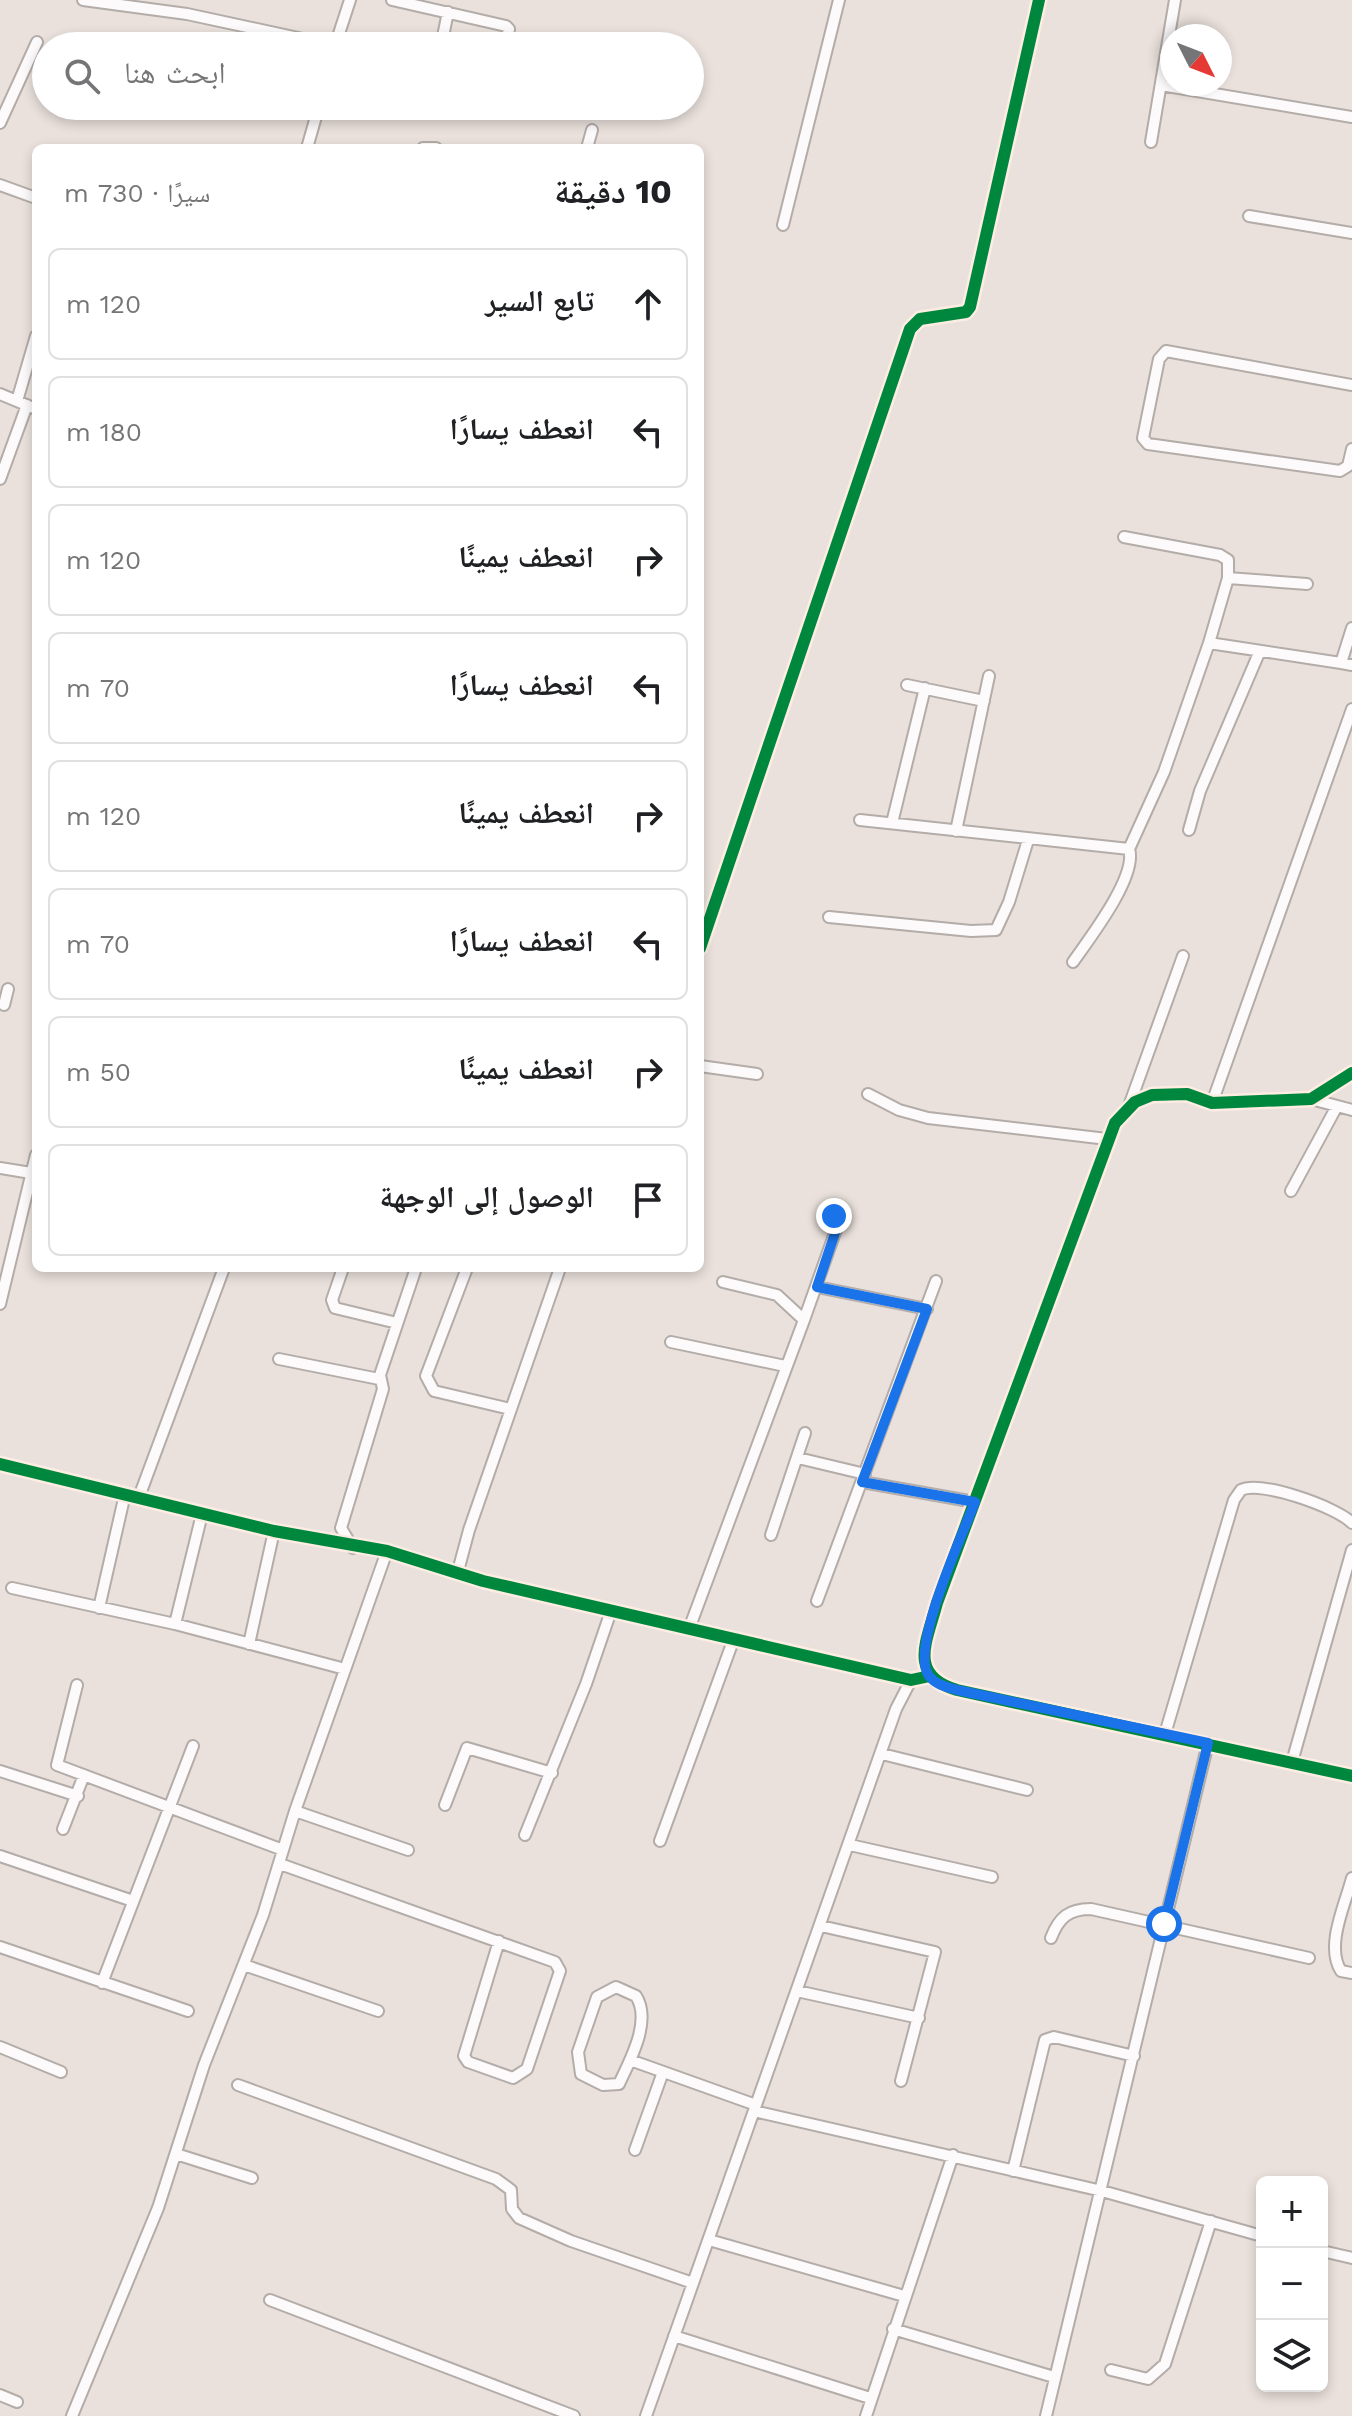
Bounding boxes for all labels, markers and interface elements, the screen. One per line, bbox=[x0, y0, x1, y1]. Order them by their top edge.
north arrow bbox=[1160, 24, 1232, 96]
search box bbox=[32, 32, 704, 120]
icon: search bbox=[60, 54, 104, 98]
text: ابحث هنا bbox=[124, 55, 226, 90]
text: 10 دقيقة bbox=[554, 171, 672, 211]
text: سيرًا · 730 m bbox=[64, 178, 210, 208]
icon: ahead bbox=[626, 282, 670, 326]
text: تابع السير bbox=[485, 283, 594, 318]
text: 120 m bbox=[66, 289, 141, 319]
icon: left bbox=[626, 410, 670, 454]
text: انعطف يسارًا bbox=[449, 411, 594, 446]
text: 180 m bbox=[66, 417, 142, 447]
icon: right bbox=[626, 538, 670, 582]
text: انعطف يمينًا bbox=[458, 539, 594, 574]
text: 120 m bbox=[66, 545, 141, 575]
icon: left bbox=[626, 666, 670, 710]
text: انعطف يسارًا bbox=[449, 667, 594, 702]
text: 70 m bbox=[66, 673, 130, 703]
icon: right bbox=[626, 794, 670, 838]
text: انعطف يمينًا bbox=[458, 795, 594, 830]
text: 120 m bbox=[66, 801, 141, 831]
icon: left bbox=[626, 922, 670, 966]
text: انعطف يسارًا bbox=[449, 923, 594, 958]
text: 70 m bbox=[66, 929, 130, 959]
icon: right bbox=[626, 1050, 670, 1094]
text: انعطف يمينًا bbox=[458, 1051, 594, 1086]
text: 50 m bbox=[66, 1057, 131, 1087]
icon: arrive bbox=[626, 1178, 670, 1222]
text: الوصول إلى الوجهة bbox=[380, 1179, 594, 1214]
route end bbox=[816, 1198, 852, 1234]
route start bbox=[1146, 1906, 1182, 1942]
map controls bbox=[1256, 2176, 1328, 2392]
button: + bbox=[1256, 2176, 1328, 2248]
button: − bbox=[1256, 2248, 1328, 2320]
button: layers bbox=[1256, 2320, 1328, 2392]

